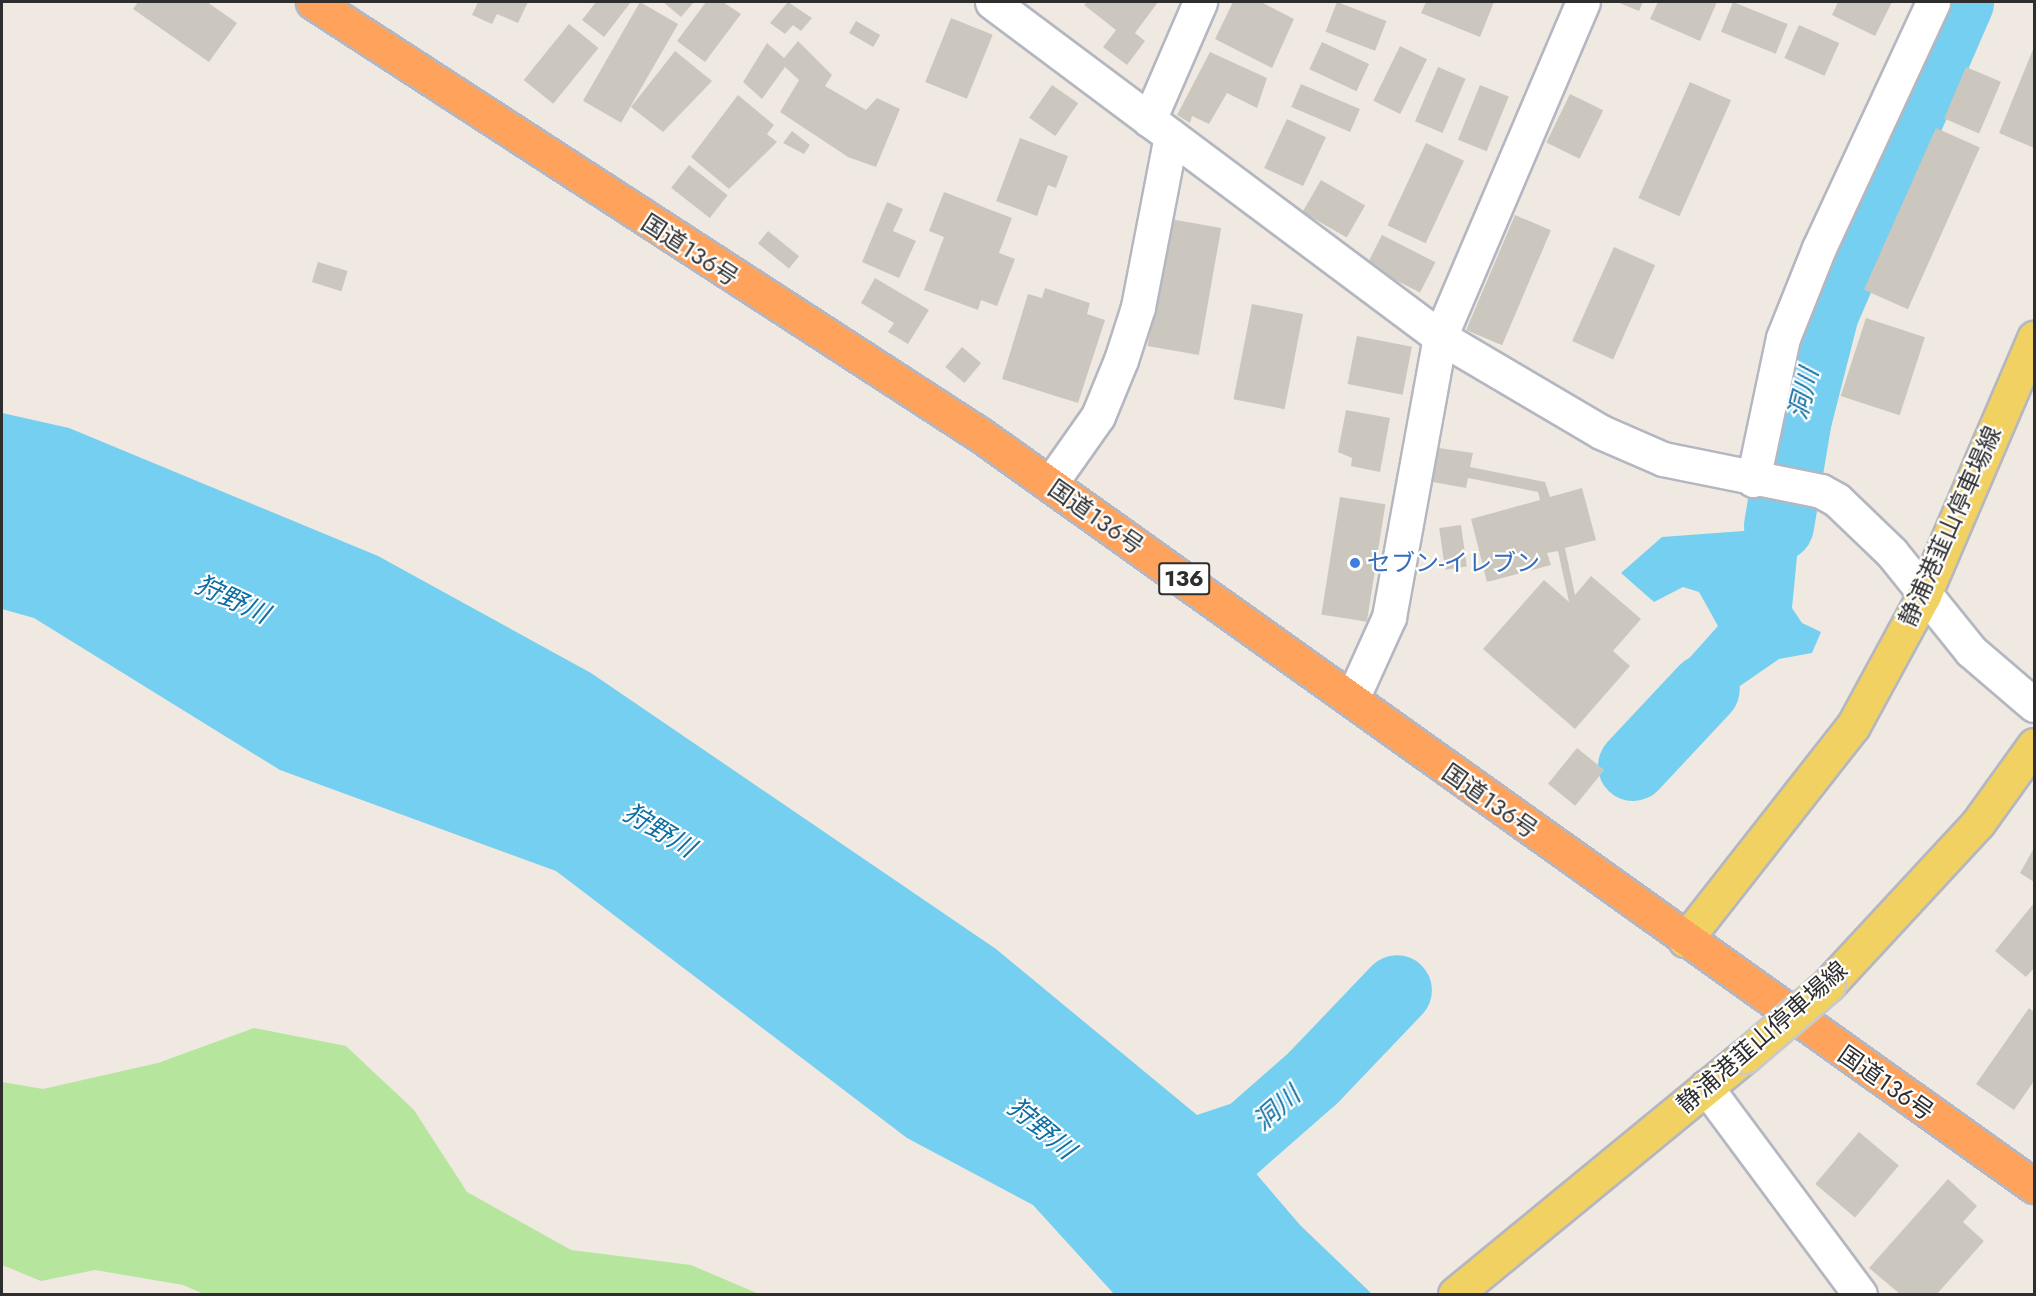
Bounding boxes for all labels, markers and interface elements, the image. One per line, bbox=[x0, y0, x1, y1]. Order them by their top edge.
street label: 国道136号 bbox=[636, 208, 744, 292]
water label: 洞川 bbox=[1783, 365, 1825, 423]
street label: 静浦港韮山停車場線 bbox=[1893, 421, 2007, 631]
street label: 国道136号 bbox=[1043, 474, 1149, 560]
place label: セブン-イレブン bbox=[1367, 549, 1540, 577]
marker: セブン-イレブン bbox=[1348, 556, 1362, 570]
road number: 136 bbox=[1157, 560, 1211, 598]
water label: 狩野川 bbox=[190, 569, 274, 631]
street label: 国道136号 bbox=[1437, 758, 1543, 844]
water label: 狩野川 bbox=[618, 798, 700, 864]
street label: 静浦港韮山停車場線 bbox=[1671, 955, 1853, 1119]
street label: 国道136号 bbox=[1833, 1040, 1939, 1126]
water label: 洞川 bbox=[1247, 1080, 1307, 1138]
water label: 狩野川 bbox=[1001, 1092, 1081, 1166]

